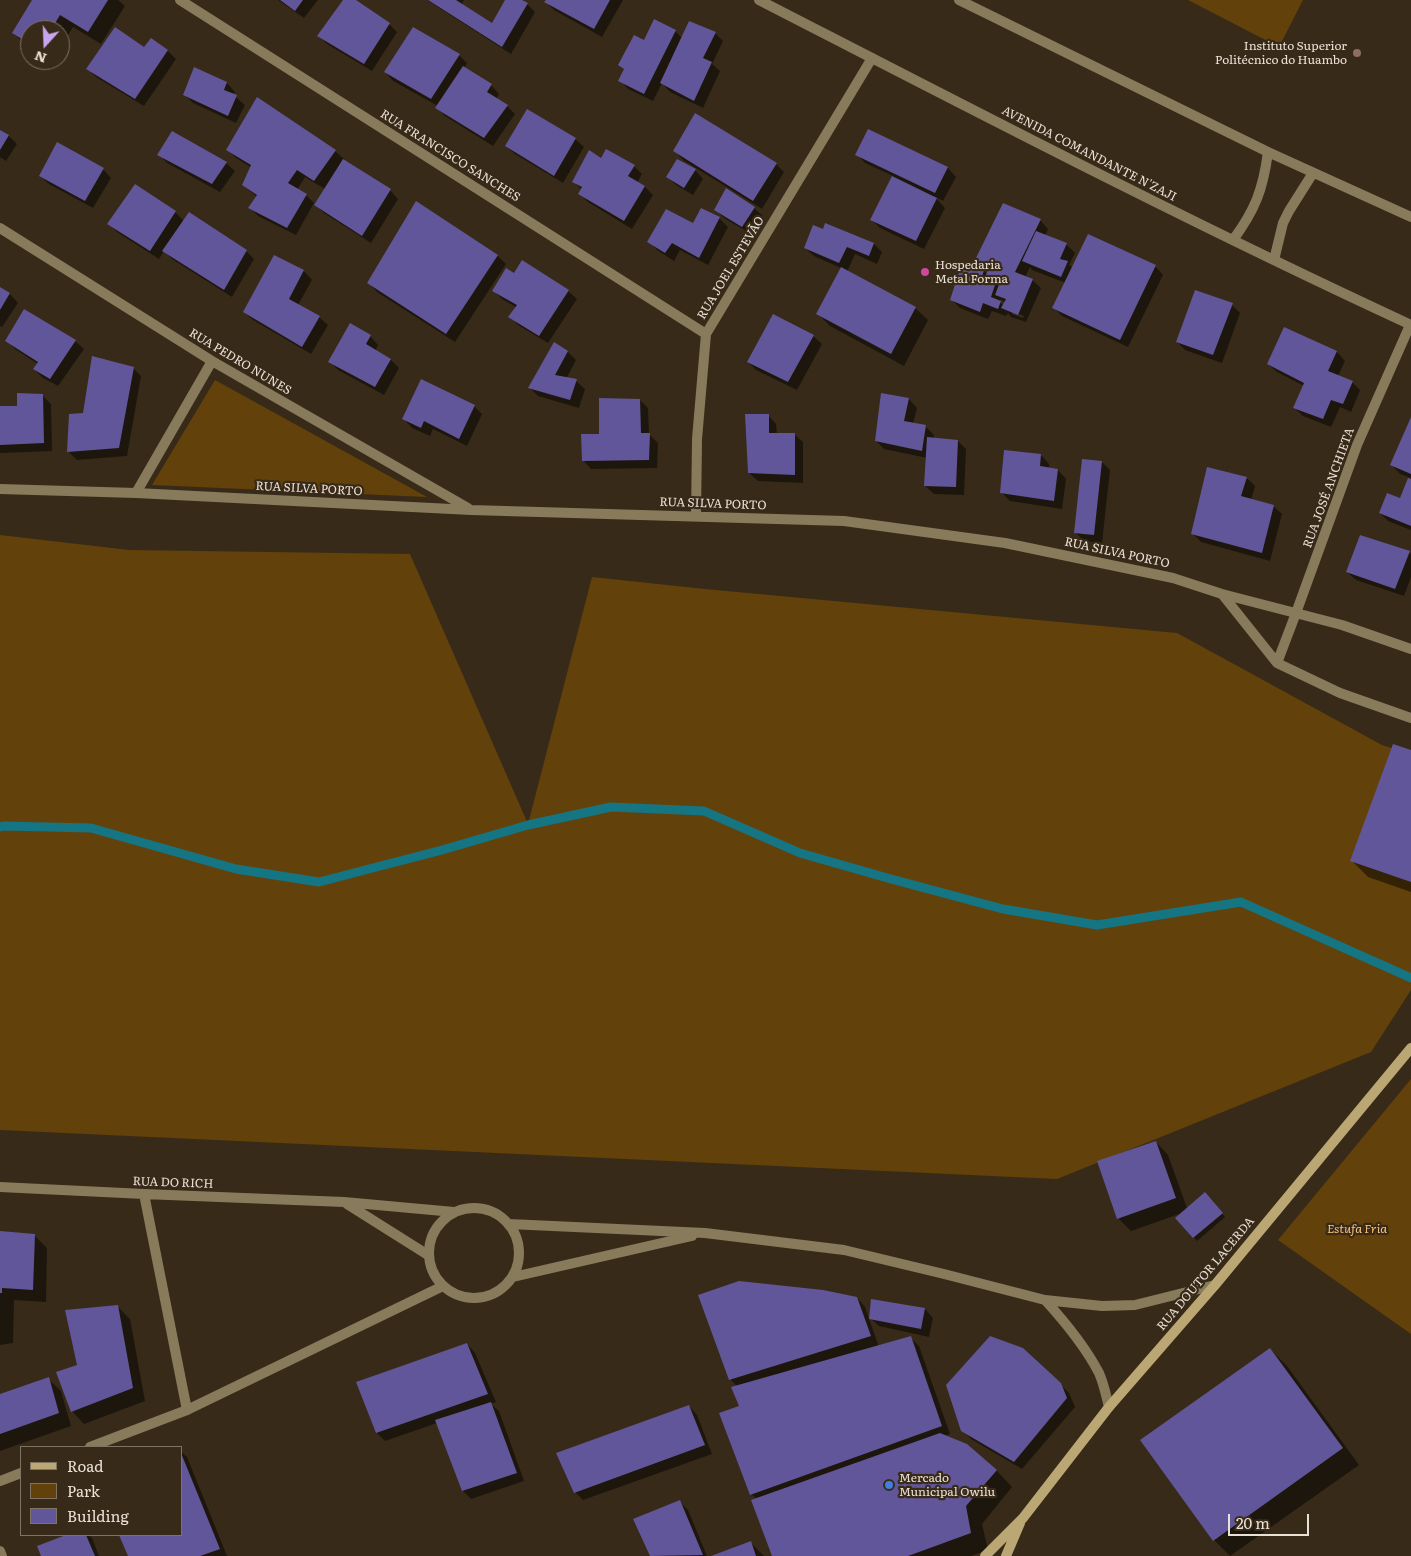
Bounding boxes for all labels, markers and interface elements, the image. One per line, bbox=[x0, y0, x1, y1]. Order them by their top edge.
north arrow bbox=[20, 20, 70, 70]
place label: Instituto Superior Politécnico do Huambo bbox=[1215, 39, 1347, 67]
text: N bbox=[31, 47, 49, 70]
marker: Instituto Superior Politécnico do Huambo bbox=[1351, 47, 1363, 59]
street label: AVENIDA COMANDANTE N'ZAJI bbox=[999, 103, 1179, 205]
street label: RUA FRANCISCO SANCHES bbox=[377, 107, 523, 205]
street label: RUA JOEL ESTEVÃO bbox=[695, 214, 767, 322]
place label: Hospedaria Metal Forma bbox=[935, 258, 1008, 286]
marker: Hospedaria Metal Forma bbox=[919, 266, 931, 278]
street label: RUA PEDRO NUNES bbox=[186, 326, 294, 398]
street label: RUA JOSÉ ANCHIETA bbox=[1301, 426, 1357, 550]
street label: RUA SILVA PORTO bbox=[255, 479, 363, 499]
street label: RUA SILVA PORTO bbox=[659, 495, 767, 513]
street label: RUA SILVA PORTO bbox=[1063, 535, 1171, 571]
street label: RUA DO RICH bbox=[132, 1174, 214, 1192]
street label: RUA DOUTOR LACERDA bbox=[1154, 1214, 1258, 1334]
park label: Estufa Fria bbox=[1327, 1222, 1387, 1236]
legend bbox=[20, 1446, 182, 1536]
text: Road bbox=[67, 1454, 103, 1477]
place label: Mercado Municipal Owilu bbox=[899, 1471, 995, 1499]
text: Park bbox=[67, 1479, 100, 1502]
marker: Mercado Municipal Owilu bbox=[883, 1479, 895, 1491]
text: Building bbox=[67, 1504, 129, 1527]
scale bar bbox=[1231, 1504, 1312, 1536]
text: 20 m bbox=[1236, 1511, 1270, 1534]

